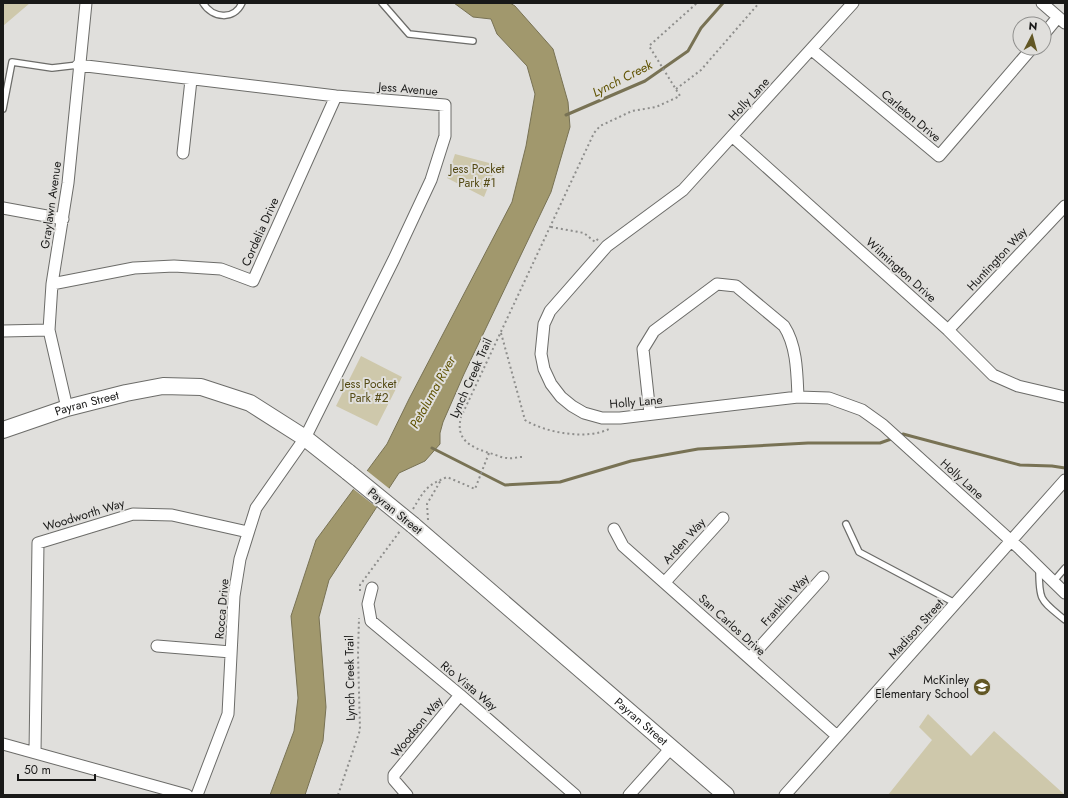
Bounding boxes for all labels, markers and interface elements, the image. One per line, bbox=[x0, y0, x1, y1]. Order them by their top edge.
north arrow bbox=[1012, 16, 1052, 56]
text: N bbox=[1028, 18, 1038, 34]
water label: Lynch Creek bbox=[589, 55, 656, 102]
street label: Holly Lane bbox=[724, 73, 774, 125]
street label: Jess Avenue bbox=[375, 77, 439, 101]
street label: Carleton Drive bbox=[877, 86, 945, 146]
street label: Graylawn Avenue bbox=[36, 160, 66, 250]
park label: Jess Pocket Park #1 bbox=[448, 160, 505, 192]
street label: Cordelia Drive bbox=[237, 195, 283, 269]
street label: Huntington Way bbox=[963, 223, 1032, 295]
street label: Wilmington Drive bbox=[862, 233, 940, 307]
street label: Lynch Creek Trail bbox=[445, 335, 497, 421]
water label: Petaluma River bbox=[405, 352, 461, 432]
park label: Jess Pocket Park #2 bbox=[340, 375, 397, 407]
street label: Payran Street bbox=[52, 386, 121, 421]
street label: Holly Lane bbox=[609, 391, 663, 413]
street label: Holly Lane bbox=[936, 455, 988, 503]
street label: Payran Street bbox=[364, 483, 426, 539]
street label: Woodworth Way bbox=[41, 494, 127, 536]
street label: Arden Way bbox=[658, 513, 710, 568]
street label: Franklin Way bbox=[757, 569, 814, 630]
street label: Rocca Drive bbox=[210, 578, 234, 640]
street label: San Carlos Drive bbox=[694, 590, 770, 660]
street label: Madison Street bbox=[884, 595, 948, 663]
street label: Lynch Creek Trail bbox=[340, 635, 360, 721]
street label: Rio Vista Way bbox=[436, 657, 502, 716]
place label: McKinley Elementary School bbox=[875, 671, 970, 703]
school or university icon: McKinley Elementary School bbox=[972, 677, 992, 697]
street label: Woodson Way bbox=[387, 692, 448, 761]
street label: Payran Street bbox=[610, 693, 672, 750]
scale bar bbox=[18, 756, 95, 782]
text: 50 m bbox=[24, 761, 51, 779]

